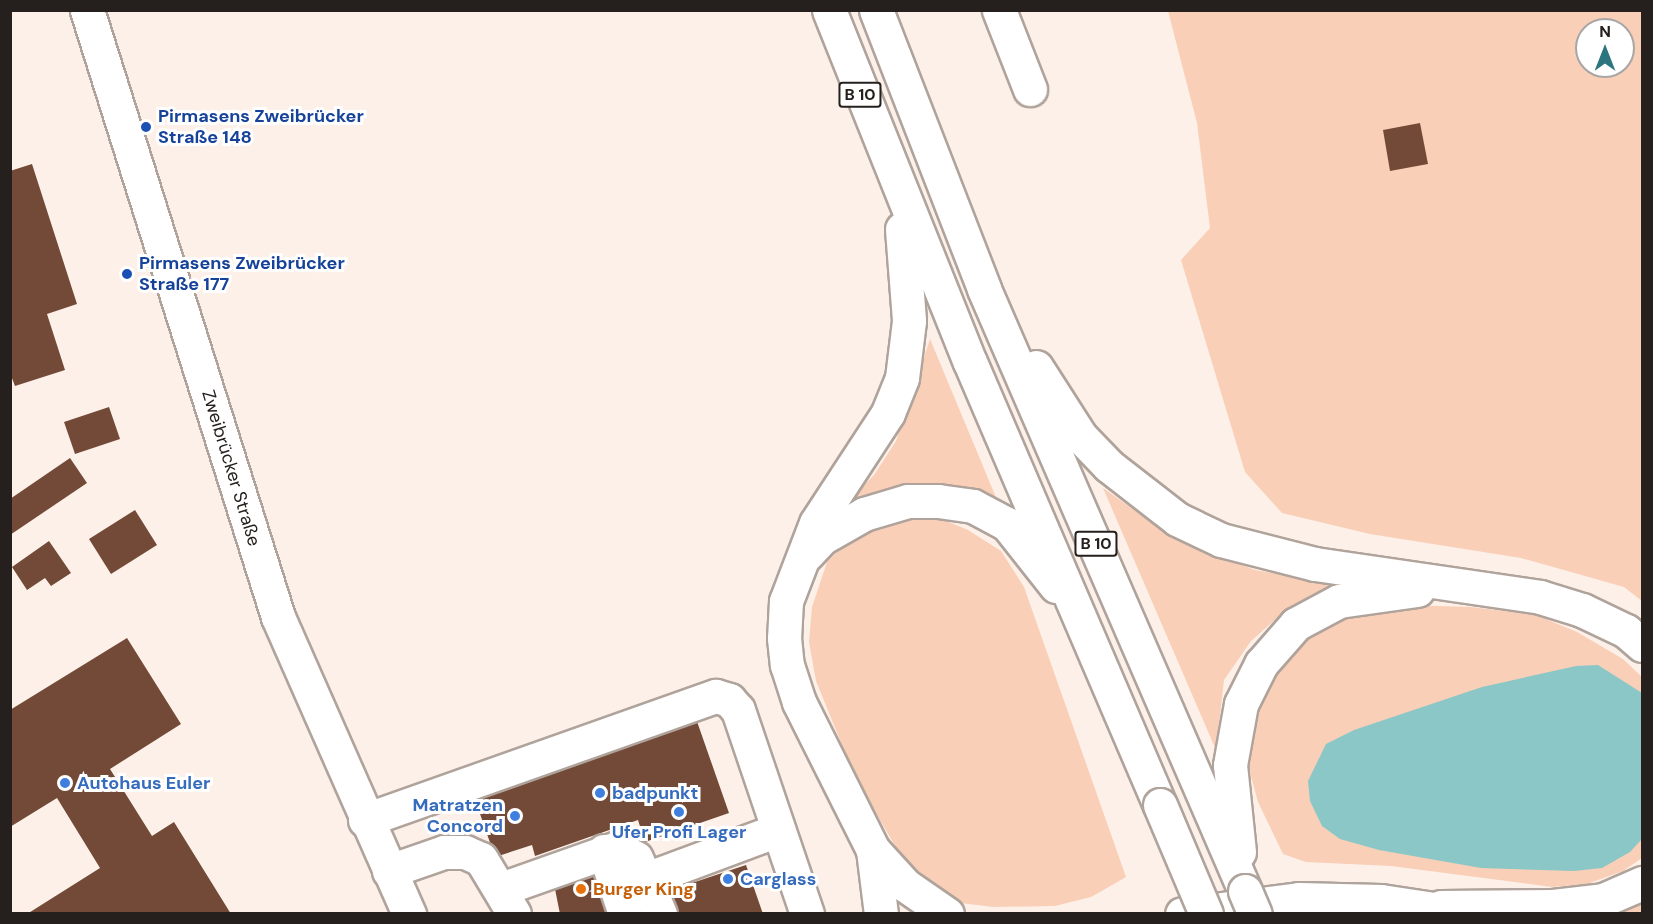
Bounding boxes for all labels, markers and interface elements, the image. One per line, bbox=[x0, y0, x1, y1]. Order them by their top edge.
north arrow bbox=[1575, 18, 1635, 78]
text: N bbox=[1599, 21, 1611, 42]
road number: B 10 bbox=[838, 82, 882, 108]
place label: Pirmasens Zweibrücker Straße 148 bbox=[158, 106, 364, 148]
marker: Pirmasens Zweibrücker Straße 148 bbox=[139, 120, 153, 134]
place label: Pirmasens Zweibrücker Straße 177 bbox=[139, 253, 345, 296]
marker: Pirmasens Zweibrücker Straße 177 bbox=[120, 267, 134, 281]
street label: Zweibrücker Straße bbox=[197, 387, 265, 549]
road number: B 10 bbox=[1074, 531, 1118, 557]
place label: Autohaus Euler bbox=[77, 772, 210, 794]
marker: Autohaus Euler bbox=[58, 776, 72, 790]
place label: badpunkt bbox=[612, 782, 698, 804]
marker: badpunkt bbox=[593, 786, 607, 800]
place label: Matratzen Concord bbox=[412, 795, 503, 838]
marker: Ufer Profi Lager bbox=[672, 805, 686, 819]
marker: Matratzen Concord bbox=[508, 809, 522, 823]
place label: Ufer Profi Lager bbox=[612, 821, 746, 843]
place label: Carglass bbox=[740, 868, 816, 890]
marker: Carglass bbox=[721, 872, 735, 886]
place label: Burger King bbox=[593, 878, 694, 900]
marker: Burger King bbox=[574, 882, 588, 896]

